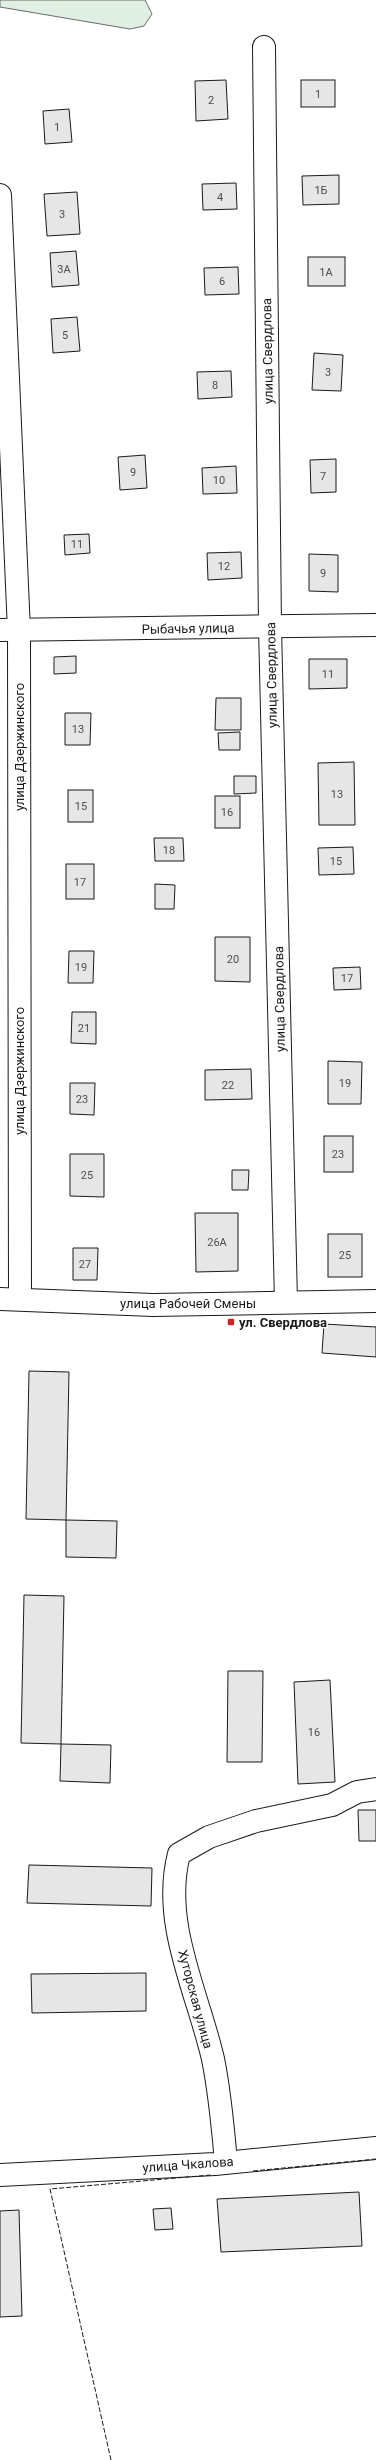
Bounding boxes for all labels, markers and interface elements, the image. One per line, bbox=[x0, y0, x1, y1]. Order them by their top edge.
house number: 1 bbox=[315, 88, 321, 101]
house number: 2 bbox=[208, 94, 214, 107]
house number: 1 bbox=[54, 121, 60, 134]
house number: 1Б bbox=[314, 184, 328, 197]
house number: 4 bbox=[217, 191, 223, 204]
house number: 3 bbox=[59, 208, 65, 221]
house number: 3А bbox=[57, 263, 72, 276]
house number: 1А bbox=[319, 266, 334, 279]
house number: 6 bbox=[219, 275, 225, 288]
street label: улица Свердлова bbox=[259, 298, 276, 404]
house number: 5 bbox=[62, 329, 68, 342]
house number: 3 bbox=[325, 366, 331, 379]
house number: 8 bbox=[212, 379, 218, 392]
house number: 9 bbox=[130, 466, 136, 479]
house number: 7 bbox=[320, 470, 326, 483]
house number: 10 bbox=[213, 474, 225, 487]
house number: 11 bbox=[71, 538, 83, 551]
house number: 12 bbox=[218, 560, 230, 573]
house number: 9 bbox=[320, 567, 326, 580]
street label: Рыбачья улица bbox=[142, 620, 234, 637]
street label: улица Свердлова bbox=[263, 622, 280, 728]
house number: 11 bbox=[322, 668, 334, 681]
street label: улица Дзержинского bbox=[12, 683, 27, 811]
house number: 13 bbox=[72, 723, 84, 736]
house number: 13 bbox=[331, 788, 343, 801]
house number: 15 bbox=[75, 800, 87, 813]
house number: 16 bbox=[221, 806, 233, 819]
house number: 18 bbox=[163, 844, 175, 857]
house number: 15 bbox=[330, 855, 342, 868]
house number: 17 bbox=[74, 876, 86, 889]
street label: улица Свердлова bbox=[271, 946, 288, 1052]
house number: 20 bbox=[227, 953, 239, 966]
house number: 19 bbox=[75, 961, 87, 974]
house number: 17 bbox=[341, 972, 353, 985]
street label: улица Дзержинского bbox=[12, 1007, 27, 1135]
house number: 21 bbox=[78, 1022, 90, 1035]
house number: 19 bbox=[339, 1077, 351, 1090]
house number: 22 bbox=[222, 1079, 234, 1092]
house number: 23 bbox=[76, 1093, 88, 1106]
house number: 23 bbox=[332, 1148, 344, 1161]
house number: 25 bbox=[81, 1169, 93, 1182]
house number: 26А bbox=[207, 1236, 228, 1249]
house number: 25 bbox=[339, 1249, 351, 1262]
house number: 27 bbox=[79, 1258, 91, 1271]
street label: улица Рабочей Смены bbox=[120, 1296, 256, 1311]
place label: ул. Свердлова bbox=[239, 1315, 327, 1330]
marker: ул. Свердлова bbox=[226, 1317, 236, 1327]
house number: 16 bbox=[308, 1726, 320, 1739]
street label: Хуторская улица bbox=[175, 1948, 216, 2050]
street label: улица Чкалова bbox=[142, 2154, 234, 2175]

